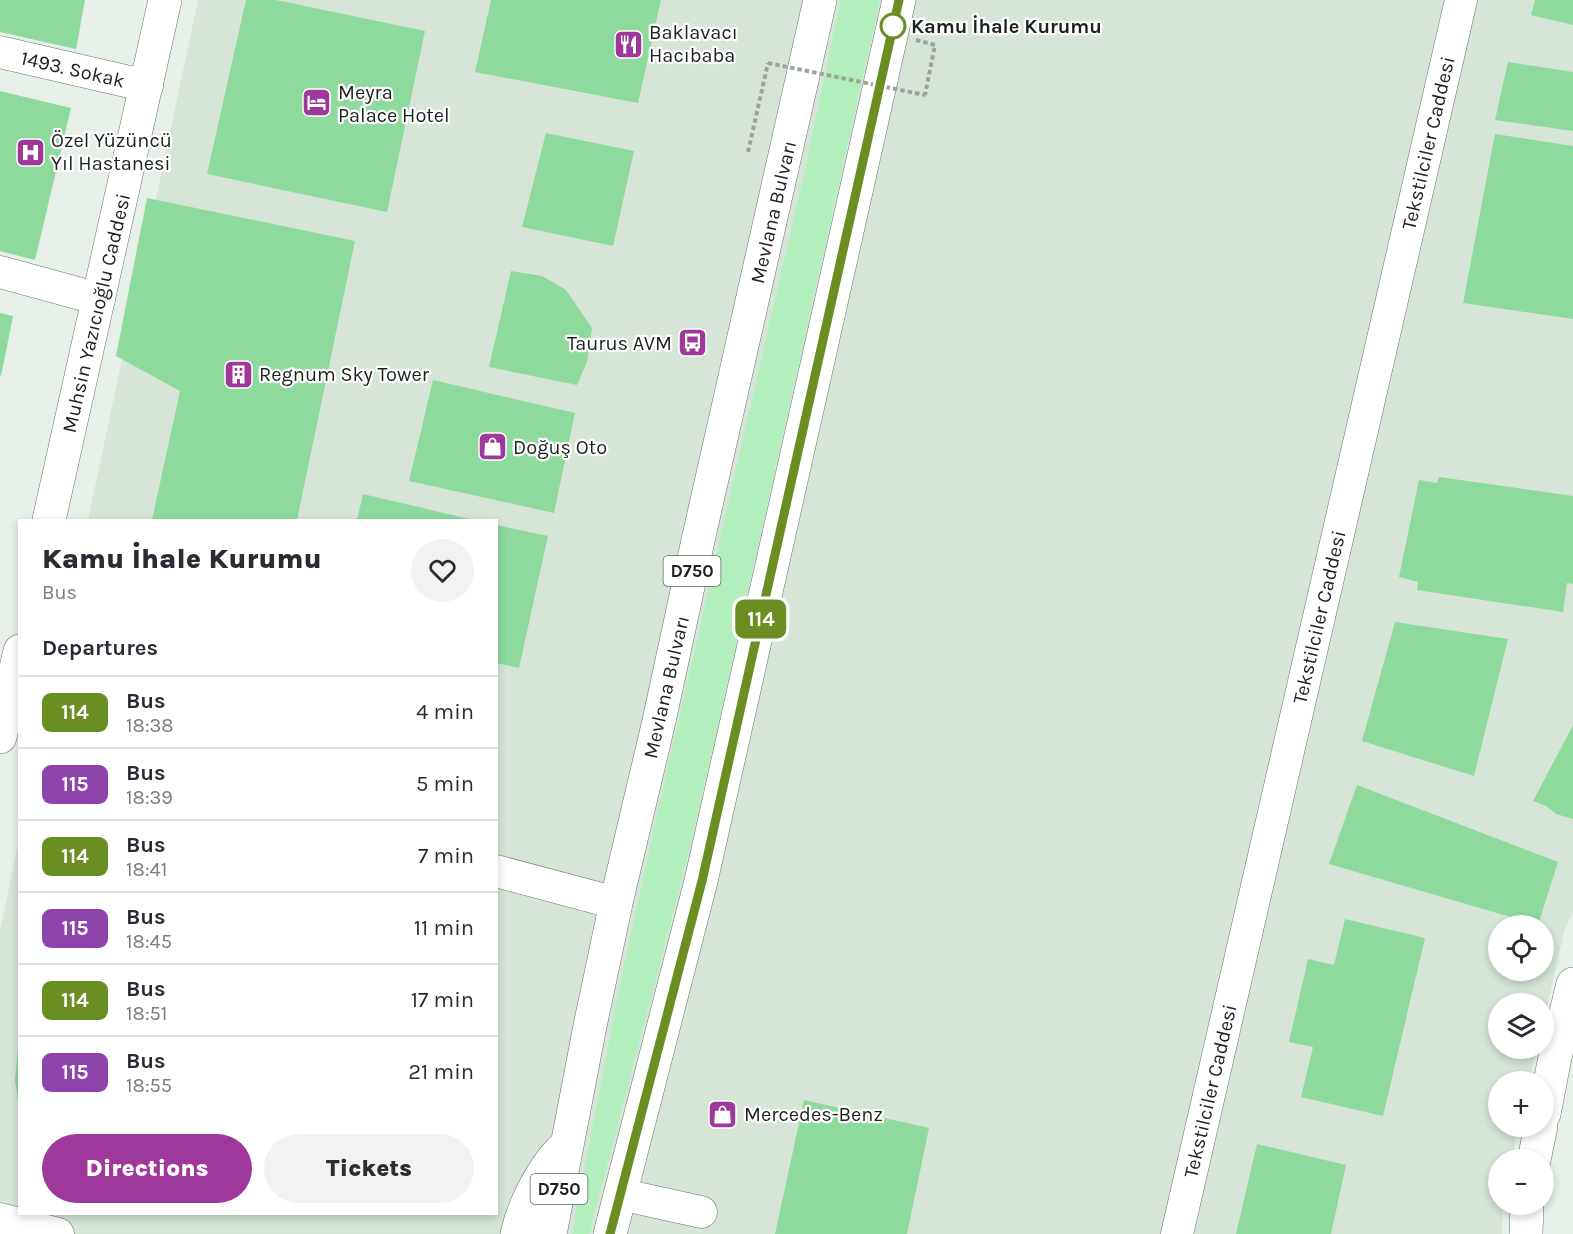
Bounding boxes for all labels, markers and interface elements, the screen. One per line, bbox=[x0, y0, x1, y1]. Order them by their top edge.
marker: Kamu İhale Kurumu bbox=[880, 13, 906, 39]
place label: Kamu İhale Kurumu bbox=[911, 15, 1102, 38]
place label: Baklavacı Hacıbaba bbox=[649, 21, 738, 67]
restaurant icon: Baklavacı Hacıbaba bbox=[612, 28, 644, 60]
street label: 1493. Sokak bbox=[19, 46, 127, 93]
street label: Tekstilciler Caddesi bbox=[1397, 54, 1460, 232]
place label: Meyra Palace Hotel bbox=[338, 81, 450, 127]
hotel icon: Meyra Palace Hotel bbox=[301, 87, 333, 119]
place label: Özel Yüzüncü Yıl Hastanesi bbox=[51, 129, 172, 175]
hospital icon: Özel Yüzüncü Yıl Hastanesi bbox=[14, 136, 46, 168]
street label: Mevlana Bulvarı bbox=[746, 138, 801, 286]
street label: Muhsin Yazıcıoğlu Caddesi bbox=[58, 191, 135, 435]
bus stop icon: Taurus AVM bbox=[677, 327, 709, 359]
place label: Taurus AVM bbox=[567, 332, 672, 355]
building icon: Regnum Sky Tower bbox=[222, 358, 254, 390]
place label: Regnum Sky Tower bbox=[259, 363, 430, 386]
shop icon: Doğuş Oto bbox=[476, 431, 508, 463]
place label: Doğuş Oto bbox=[513, 436, 607, 459]
street label: Tekstilciler Caddesi bbox=[1288, 528, 1351, 706]
button: heart bbox=[411, 539, 474, 602]
text: Kamu İhale Kurumu bbox=[42, 542, 322, 575]
road number: D750 bbox=[664, 556, 720, 586]
text: Bus bbox=[42, 581, 77, 604]
line badge: 114 bbox=[726, 600, 795, 638]
text: 114 bbox=[747, 607, 775, 631]
street label: Mevlana Bulvarı bbox=[639, 613, 694, 761]
text: Departures bbox=[42, 635, 158, 661]
text: Bus bbox=[126, 688, 166, 714]
text: 4 min bbox=[416, 699, 474, 725]
text: 114 bbox=[61, 700, 89, 724]
text: 18:38 bbox=[126, 714, 174, 737]
text: Bus bbox=[126, 760, 166, 786]
text: 5 min bbox=[416, 771, 474, 797]
text: 115 bbox=[61, 772, 89, 796]
text: 18:39 bbox=[126, 786, 173, 809]
text: Bus bbox=[126, 832, 166, 858]
text: 7 min bbox=[418, 843, 474, 869]
text: 114 bbox=[61, 844, 89, 868]
text: 18:41 bbox=[126, 858, 167, 881]
text: Bus bbox=[126, 904, 166, 930]
text: 11 min bbox=[414, 915, 474, 941]
map controls bbox=[1488, 915, 1554, 1215]
button: locate bbox=[1488, 915, 1554, 981]
text: 115 bbox=[61, 916, 89, 940]
text: 18:45 bbox=[126, 930, 172, 953]
text: Bus bbox=[126, 976, 166, 1002]
text: 17 min bbox=[411, 987, 474, 1013]
text: 114 bbox=[61, 988, 89, 1012]
button: layers bbox=[1488, 993, 1554, 1059]
text: 18:51 bbox=[126, 1002, 167, 1025]
street label: Tekstilciler Caddesi bbox=[1179, 1002, 1242, 1180]
text: Bus bbox=[126, 1048, 166, 1074]
text: 21 min bbox=[408, 1059, 474, 1085]
text: 115 bbox=[61, 1060, 89, 1084]
button: + bbox=[1488, 1071, 1554, 1137]
text: 18:55 bbox=[126, 1074, 172, 1097]
shop icon: Mercedes-Benz bbox=[707, 1098, 739, 1130]
place label: Mercedes-Benz bbox=[744, 1103, 883, 1126]
button: Directions bbox=[42, 1134, 252, 1203]
button: Tickets bbox=[264, 1134, 474, 1203]
button: − bbox=[1488, 1149, 1554, 1215]
road number: D750 bbox=[530, 1174, 588, 1204]

